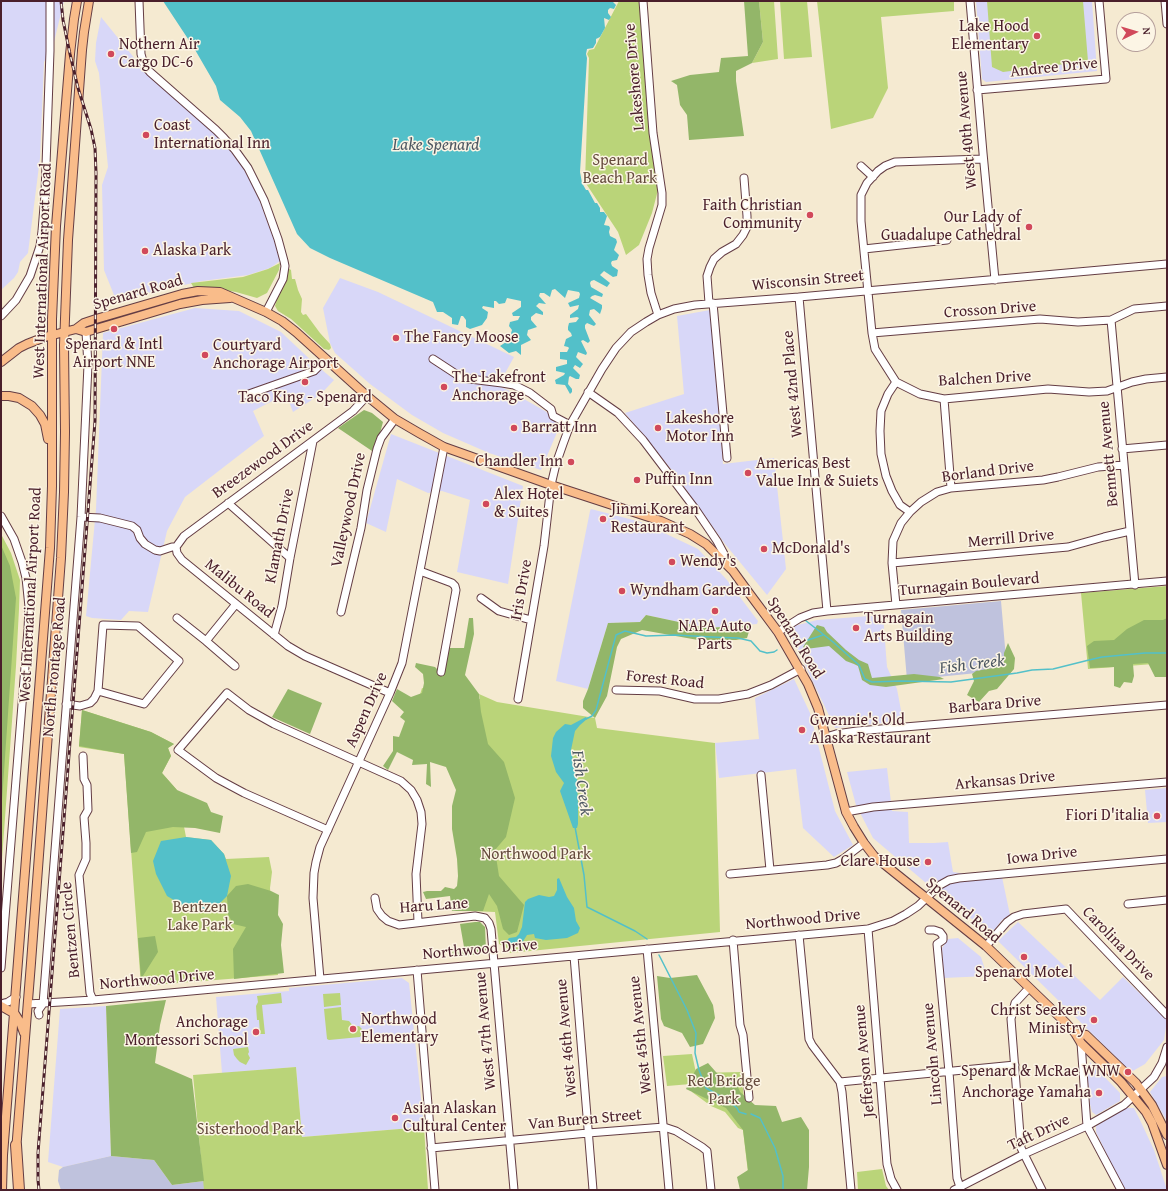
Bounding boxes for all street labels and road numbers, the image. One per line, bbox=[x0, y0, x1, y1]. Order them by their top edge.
street label: Lakeshore Drive bbox=[621, 23, 649, 131]
street label: Andree Drive bbox=[1009, 54, 1099, 82]
street label: West 40th Avenue bbox=[952, 70, 982, 190]
street label: West International Airport Road bbox=[30, 163, 56, 379]
street label: Wisconsin Street bbox=[751, 267, 865, 295]
street label: Spenard Road bbox=[91, 271, 185, 315]
street label: Crosson Drive bbox=[943, 297, 1037, 323]
street label: West 42nd Place bbox=[779, 330, 807, 438]
street label: Balchen Drive bbox=[938, 367, 1032, 391]
street label: Bennett Avenue bbox=[1095, 400, 1123, 508]
street label: Breezewood Drive bbox=[209, 417, 317, 503]
street label: Valleywood Drive bbox=[327, 451, 371, 569]
street label: Borland Drive bbox=[941, 457, 1035, 487]
street label: West International Airport Road bbox=[16, 487, 46, 703]
street label: Klamath Drive bbox=[261, 487, 299, 585]
street label: Merrill Drive bbox=[967, 526, 1055, 552]
street label: Malibu Road bbox=[200, 555, 278, 623]
street label: Iris Drive bbox=[507, 558, 537, 622]
street label: Turnagain Boulevard bbox=[898, 569, 1040, 601]
street label: Spenard Road bbox=[762, 594, 828, 682]
street label: North Frontage Road bbox=[39, 596, 71, 738]
street label: Forest Road bbox=[625, 666, 705, 694]
street label: Aspen Drive bbox=[342, 669, 392, 751]
street label: Barbara Drive bbox=[948, 691, 1042, 719]
street label: Arkansas Drive bbox=[954, 767, 1056, 795]
street label: Iowa Drive bbox=[1006, 843, 1078, 869]
street label: Spenard Road bbox=[921, 874, 1005, 948]
street label: Bentzen Circle bbox=[57, 881, 85, 979]
street label: Haru Lane bbox=[399, 894, 469, 918]
street label: Carolina Drive bbox=[1078, 903, 1158, 985]
street label: Northwood Drive bbox=[745, 905, 861, 935]
street label: Northwood Drive bbox=[422, 935, 538, 965]
street label: Northwood Drive bbox=[99, 965, 215, 995]
street label: West 47th Avenue bbox=[471, 971, 501, 1091]
street label: West 45th Avenue bbox=[625, 975, 657, 1095]
street label: West 46th Avenue bbox=[552, 978, 582, 1098]
street label: Lincoln Avenue bbox=[919, 1002, 947, 1106]
street label: Jefferson Avenue bbox=[851, 1004, 879, 1118]
street label: Van Buren Street bbox=[527, 1105, 643, 1135]
street label: Taft Drive bbox=[1005, 1110, 1073, 1156]

